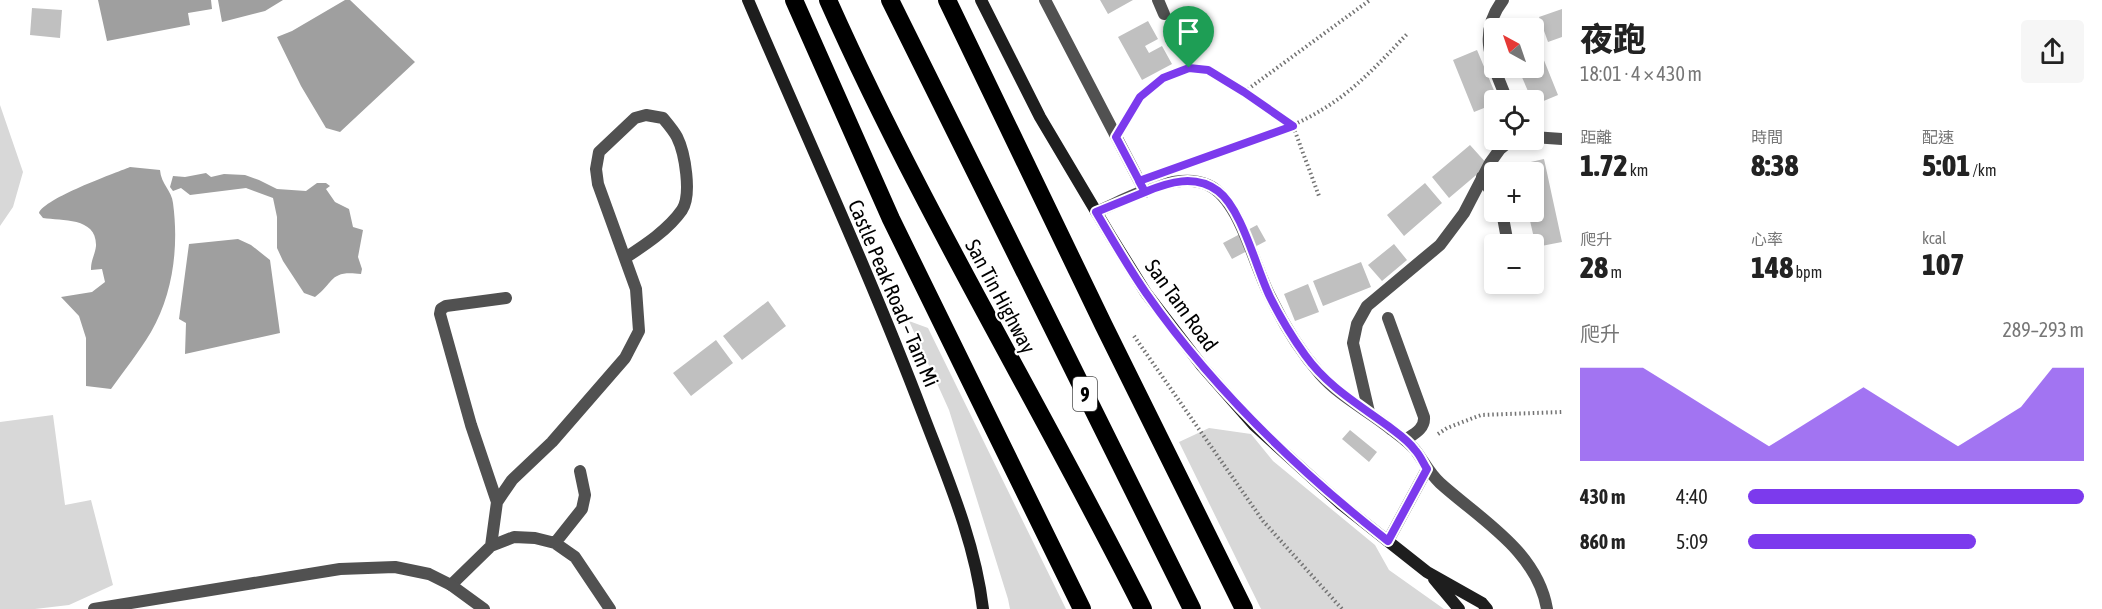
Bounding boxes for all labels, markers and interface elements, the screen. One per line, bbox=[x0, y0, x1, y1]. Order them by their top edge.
pin bbox=[1163, 6, 1214, 68]
icon: arrive bbox=[1172, 15, 1205, 48]
north arrow bbox=[1484, 18, 1544, 78]
map controls bbox=[1484, 18, 1544, 294]
text: 夜跑 bbox=[1580, 20, 1646, 58]
button: share bbox=[2021, 20, 2084, 83]
text: 18:01 · 4 × 430 m bbox=[1580, 62, 1702, 85]
button: locate bbox=[1484, 90, 1544, 150]
text: 距離 bbox=[1580, 128, 1612, 146]
text: 時間 bbox=[1751, 128, 1783, 146]
text: 配速 bbox=[1922, 128, 1954, 146]
text: 1.72 bbox=[1580, 148, 1628, 182]
text: 8:38 bbox=[1751, 148, 1799, 182]
text: 5:01 bbox=[1922, 148, 1970, 182]
text: km bbox=[1628, 161, 1648, 179]
text: /km bbox=[1970, 161, 1996, 179]
button: + bbox=[1484, 162, 1544, 222]
street label: Castle Peak Road – Tam Mi bbox=[844, 196, 944, 390]
text: kcal bbox=[1922, 229, 1946, 247]
text: 爬升 bbox=[1580, 230, 1612, 248]
text: 心率 bbox=[1751, 230, 1783, 248]
button: − bbox=[1484, 234, 1544, 294]
street label: San Tin Highway bbox=[961, 235, 1041, 357]
text: 107 bbox=[1922, 247, 1964, 281]
text: 28 bbox=[1580, 250, 1608, 284]
text: 148 bbox=[1751, 250, 1793, 284]
street label: San Tam Road bbox=[1141, 255, 1223, 355]
text: m bbox=[1608, 263, 1622, 281]
text: bpm bbox=[1793, 263, 1822, 281]
text: 289–293 m bbox=[2002, 318, 2084, 341]
text: 爬升 bbox=[1580, 322, 1620, 345]
road number: 9 bbox=[1073, 377, 1097, 411]
text: 430 m bbox=[1580, 485, 1625, 508]
text: 4:40 bbox=[1676, 485, 1708, 508]
text: 860 m bbox=[1580, 530, 1625, 553]
text: 5:09 bbox=[1676, 530, 1708, 553]

